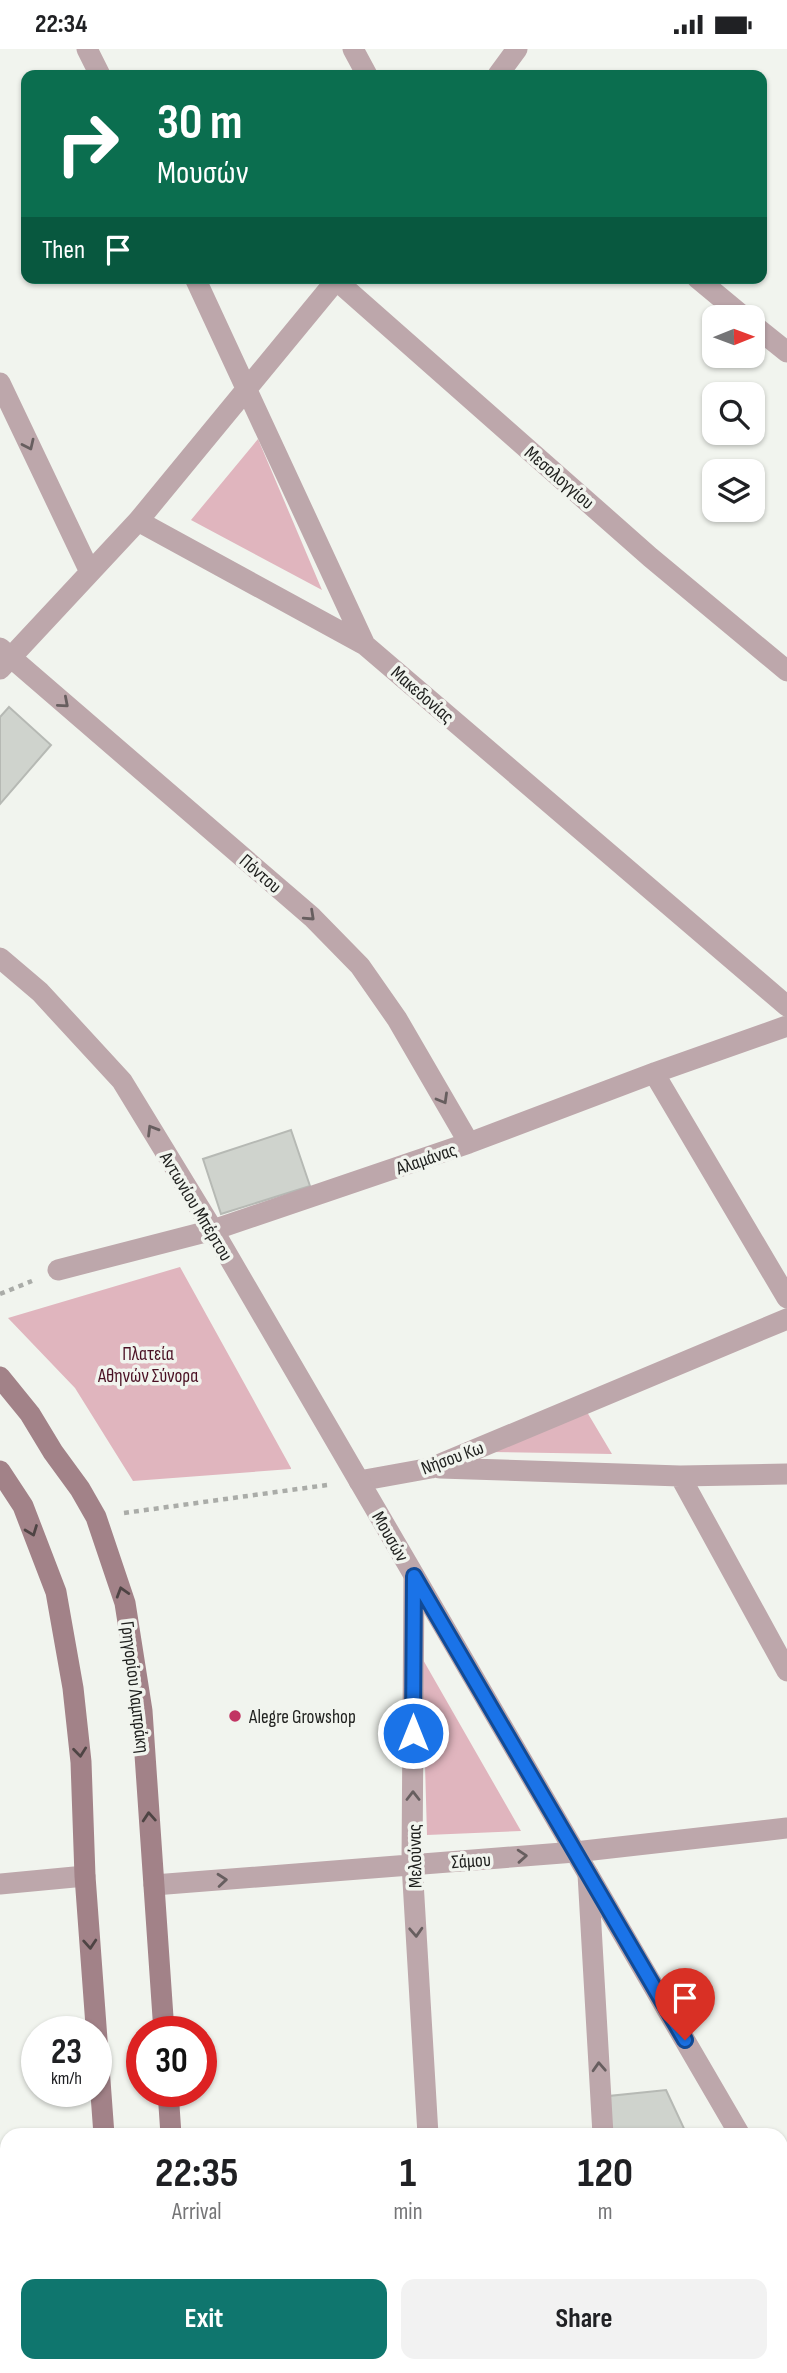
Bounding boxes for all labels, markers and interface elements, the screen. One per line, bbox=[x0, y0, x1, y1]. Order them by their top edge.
text: 22:34 bbox=[35, 9, 87, 40]
text: 30 m bbox=[157, 94, 242, 153]
icon: right bbox=[42, 98, 133, 189]
text: Μουσών bbox=[157, 154, 248, 193]
icon: arrive bbox=[99, 231, 137, 269]
text: Then bbox=[42, 235, 85, 266]
north arrow bbox=[702, 305, 765, 367]
map controls bbox=[702, 305, 765, 522]
button: search bbox=[702, 382, 765, 445]
one-way arrow bbox=[21, 438, 35, 450]
street label: Μεσολογγίου bbox=[519, 442, 599, 515]
button: layers bbox=[702, 459, 765, 522]
street label: Μακεδονίας bbox=[386, 661, 458, 729]
one-way arrow bbox=[56, 695, 69, 707]
street label: Πόντου bbox=[234, 850, 286, 899]
one-way arrow bbox=[302, 908, 315, 920]
one-way arrow bbox=[435, 1092, 448, 1104]
one-way arrow bbox=[147, 1125, 160, 1138]
street label: Αλαμάνας bbox=[392, 1138, 460, 1181]
street label: Αντωνίου Μπέρτου bbox=[154, 1147, 237, 1265]
park label: Πλατεία Αθηνών Σύνορα bbox=[97, 1343, 198, 1388]
street label: Νήσου Κω bbox=[418, 1437, 487, 1480]
street label: Μουσών bbox=[366, 1508, 413, 1566]
one-way arrow bbox=[24, 1524, 38, 1536]
one-way arrow bbox=[115, 1586, 130, 1598]
street label: Γρηγορίου Λαμπράκη bbox=[115, 1620, 154, 1754]
position arrow bbox=[376, 1696, 450, 1770]
place label: Alegre Growshop bbox=[248, 1706, 356, 1729]
marker: Alegre Growshop bbox=[227, 1708, 243, 1724]
one-way arrow bbox=[72, 1746, 87, 1758]
one-way arrow bbox=[405, 1790, 421, 1801]
one-way arrow bbox=[142, 1812, 157, 1823]
street label: Μελούνας bbox=[403, 1824, 428, 1888]
street label: Σάμου bbox=[451, 1849, 492, 1874]
one-way arrow bbox=[517, 1849, 528, 1864]
one-way arrow bbox=[217, 1873, 228, 1888]
one-way arrow bbox=[409, 1927, 424, 1938]
one-way arrow bbox=[82, 1939, 97, 1950]
pin bbox=[655, 1968, 715, 2040]
icon: arrive bbox=[666, 1979, 704, 2017]
speed limit sign: 30 bbox=[126, 2016, 217, 2107]
text: 23 bbox=[51, 2031, 82, 2074]
one-way arrow bbox=[592, 2061, 607, 2072]
text: km/h bbox=[51, 2068, 82, 2089]
text: 22:35 bbox=[155, 2148, 239, 2199]
text: 1 bbox=[400, 2148, 416, 2199]
text: 120 bbox=[578, 2148, 633, 2199]
text: Arrival bbox=[172, 2198, 222, 2226]
text: min bbox=[394, 2198, 422, 2226]
text: m bbox=[598, 2198, 613, 2226]
button: Exit bbox=[21, 2279, 387, 2359]
button: Share bbox=[401, 2279, 767, 2359]

